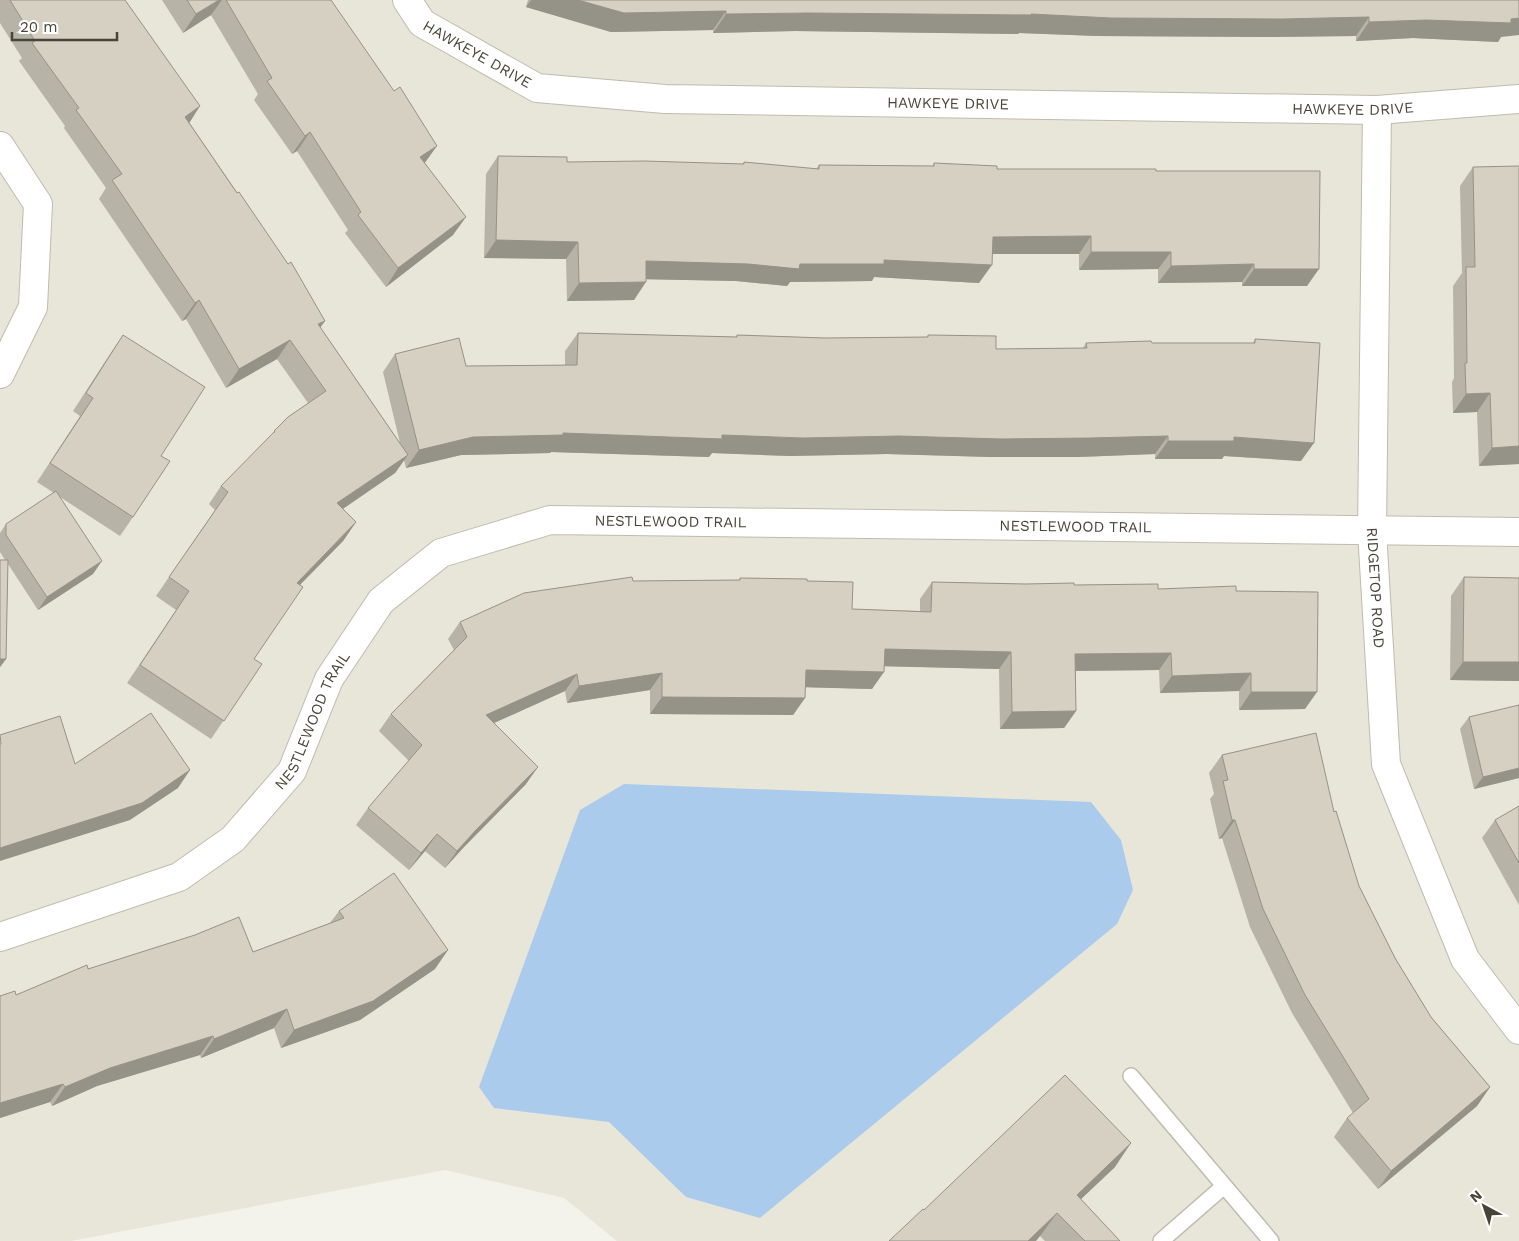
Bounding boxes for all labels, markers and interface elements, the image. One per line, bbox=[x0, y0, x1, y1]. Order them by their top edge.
scale bar bbox=[12, 10, 118, 42]
street label: HAWKEYE DRIVE bbox=[420, 16, 535, 92]
text: 20 m bbox=[20, 18, 58, 36]
street label: HAWKEYE DRIVE bbox=[887, 93, 1009, 113]
street label: HAWKEYE DRIVE bbox=[1292, 98, 1414, 119]
street label: NESTLEWOOD TRAIL bbox=[594, 512, 747, 531]
street label: NESTLEWOOD TRAIL bbox=[999, 517, 1152, 536]
street label: RIDGETOP ROAD bbox=[1363, 527, 1388, 649]
street label: NESTLEWOOD TRAIL bbox=[271, 648, 354, 793]
north arrow bbox=[1459, 1181, 1509, 1231]
text: N bbox=[1467, 1187, 1485, 1206]

